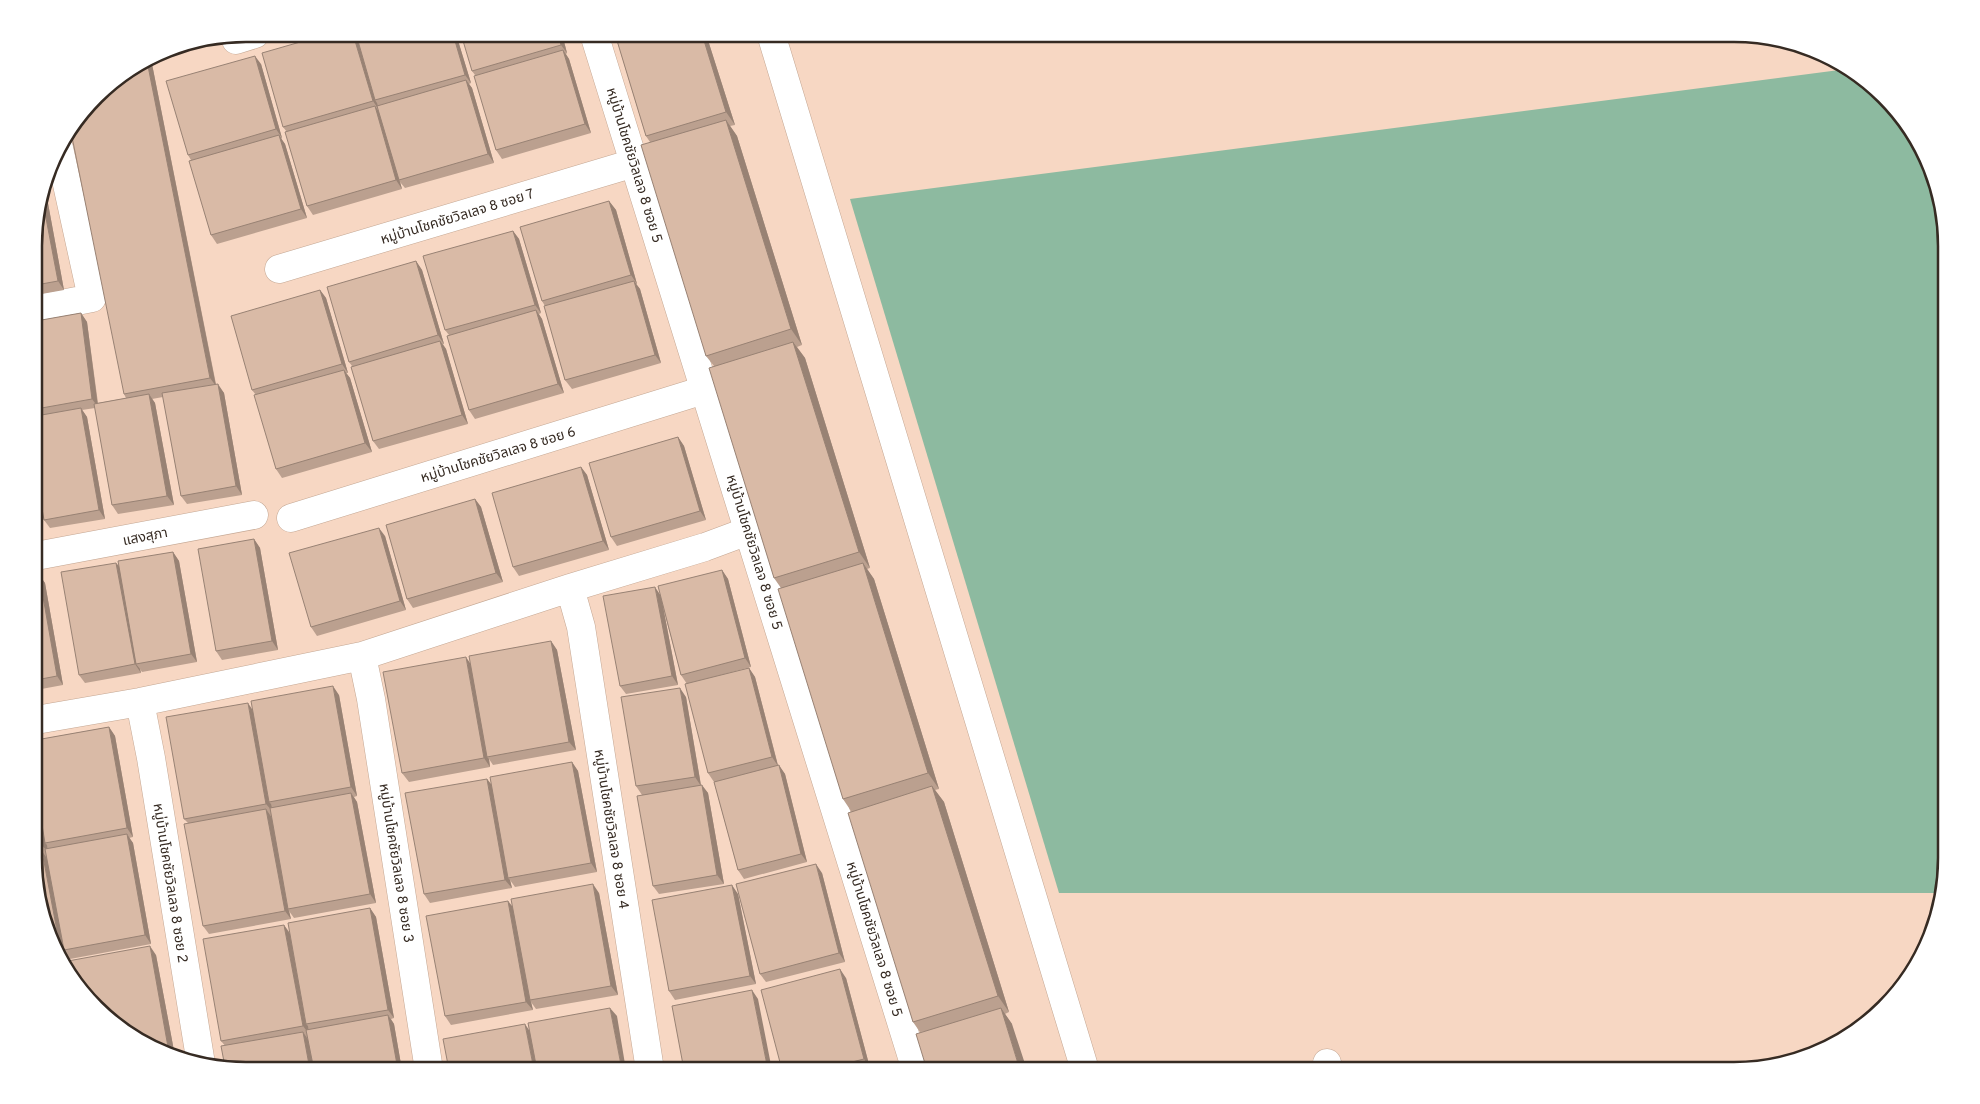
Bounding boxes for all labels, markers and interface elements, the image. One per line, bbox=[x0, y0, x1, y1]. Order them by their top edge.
street label: หมู่บ้านโชคชัยวิลเลจ 8 ซอย 5 bbox=[602, 85, 666, 245]
street label: หมู่บ้านโชคชัยวิลเลจ 8 ซอย 7 bbox=[378, 185, 536, 249]
street label: หมู่บ้านโชคชัยวิลเลจ 8 ซอย 6 bbox=[419, 423, 578, 487]
street label: หมู่บ้านโชคชัยวิลเลจ 8 ซอย 5 bbox=[722, 472, 786, 632]
street label: แสงสุภา bbox=[121, 525, 169, 550]
street label: หมู่บ้านโชคชัยวิลเลจ 8 ซอย 4 bbox=[589, 748, 633, 910]
street label: หมู่บ้านโชคชัยวิลเลจ 8 ซอย 3 bbox=[375, 782, 418, 944]
street label: หมู่บ้านโชคชัยวิลเลจ 8 ซอย 2 bbox=[148, 802, 192, 964]
street label: หมู่บ้านโชคชัยวิลเลจ 8 ซอย 5 bbox=[842, 859, 906, 1019]

